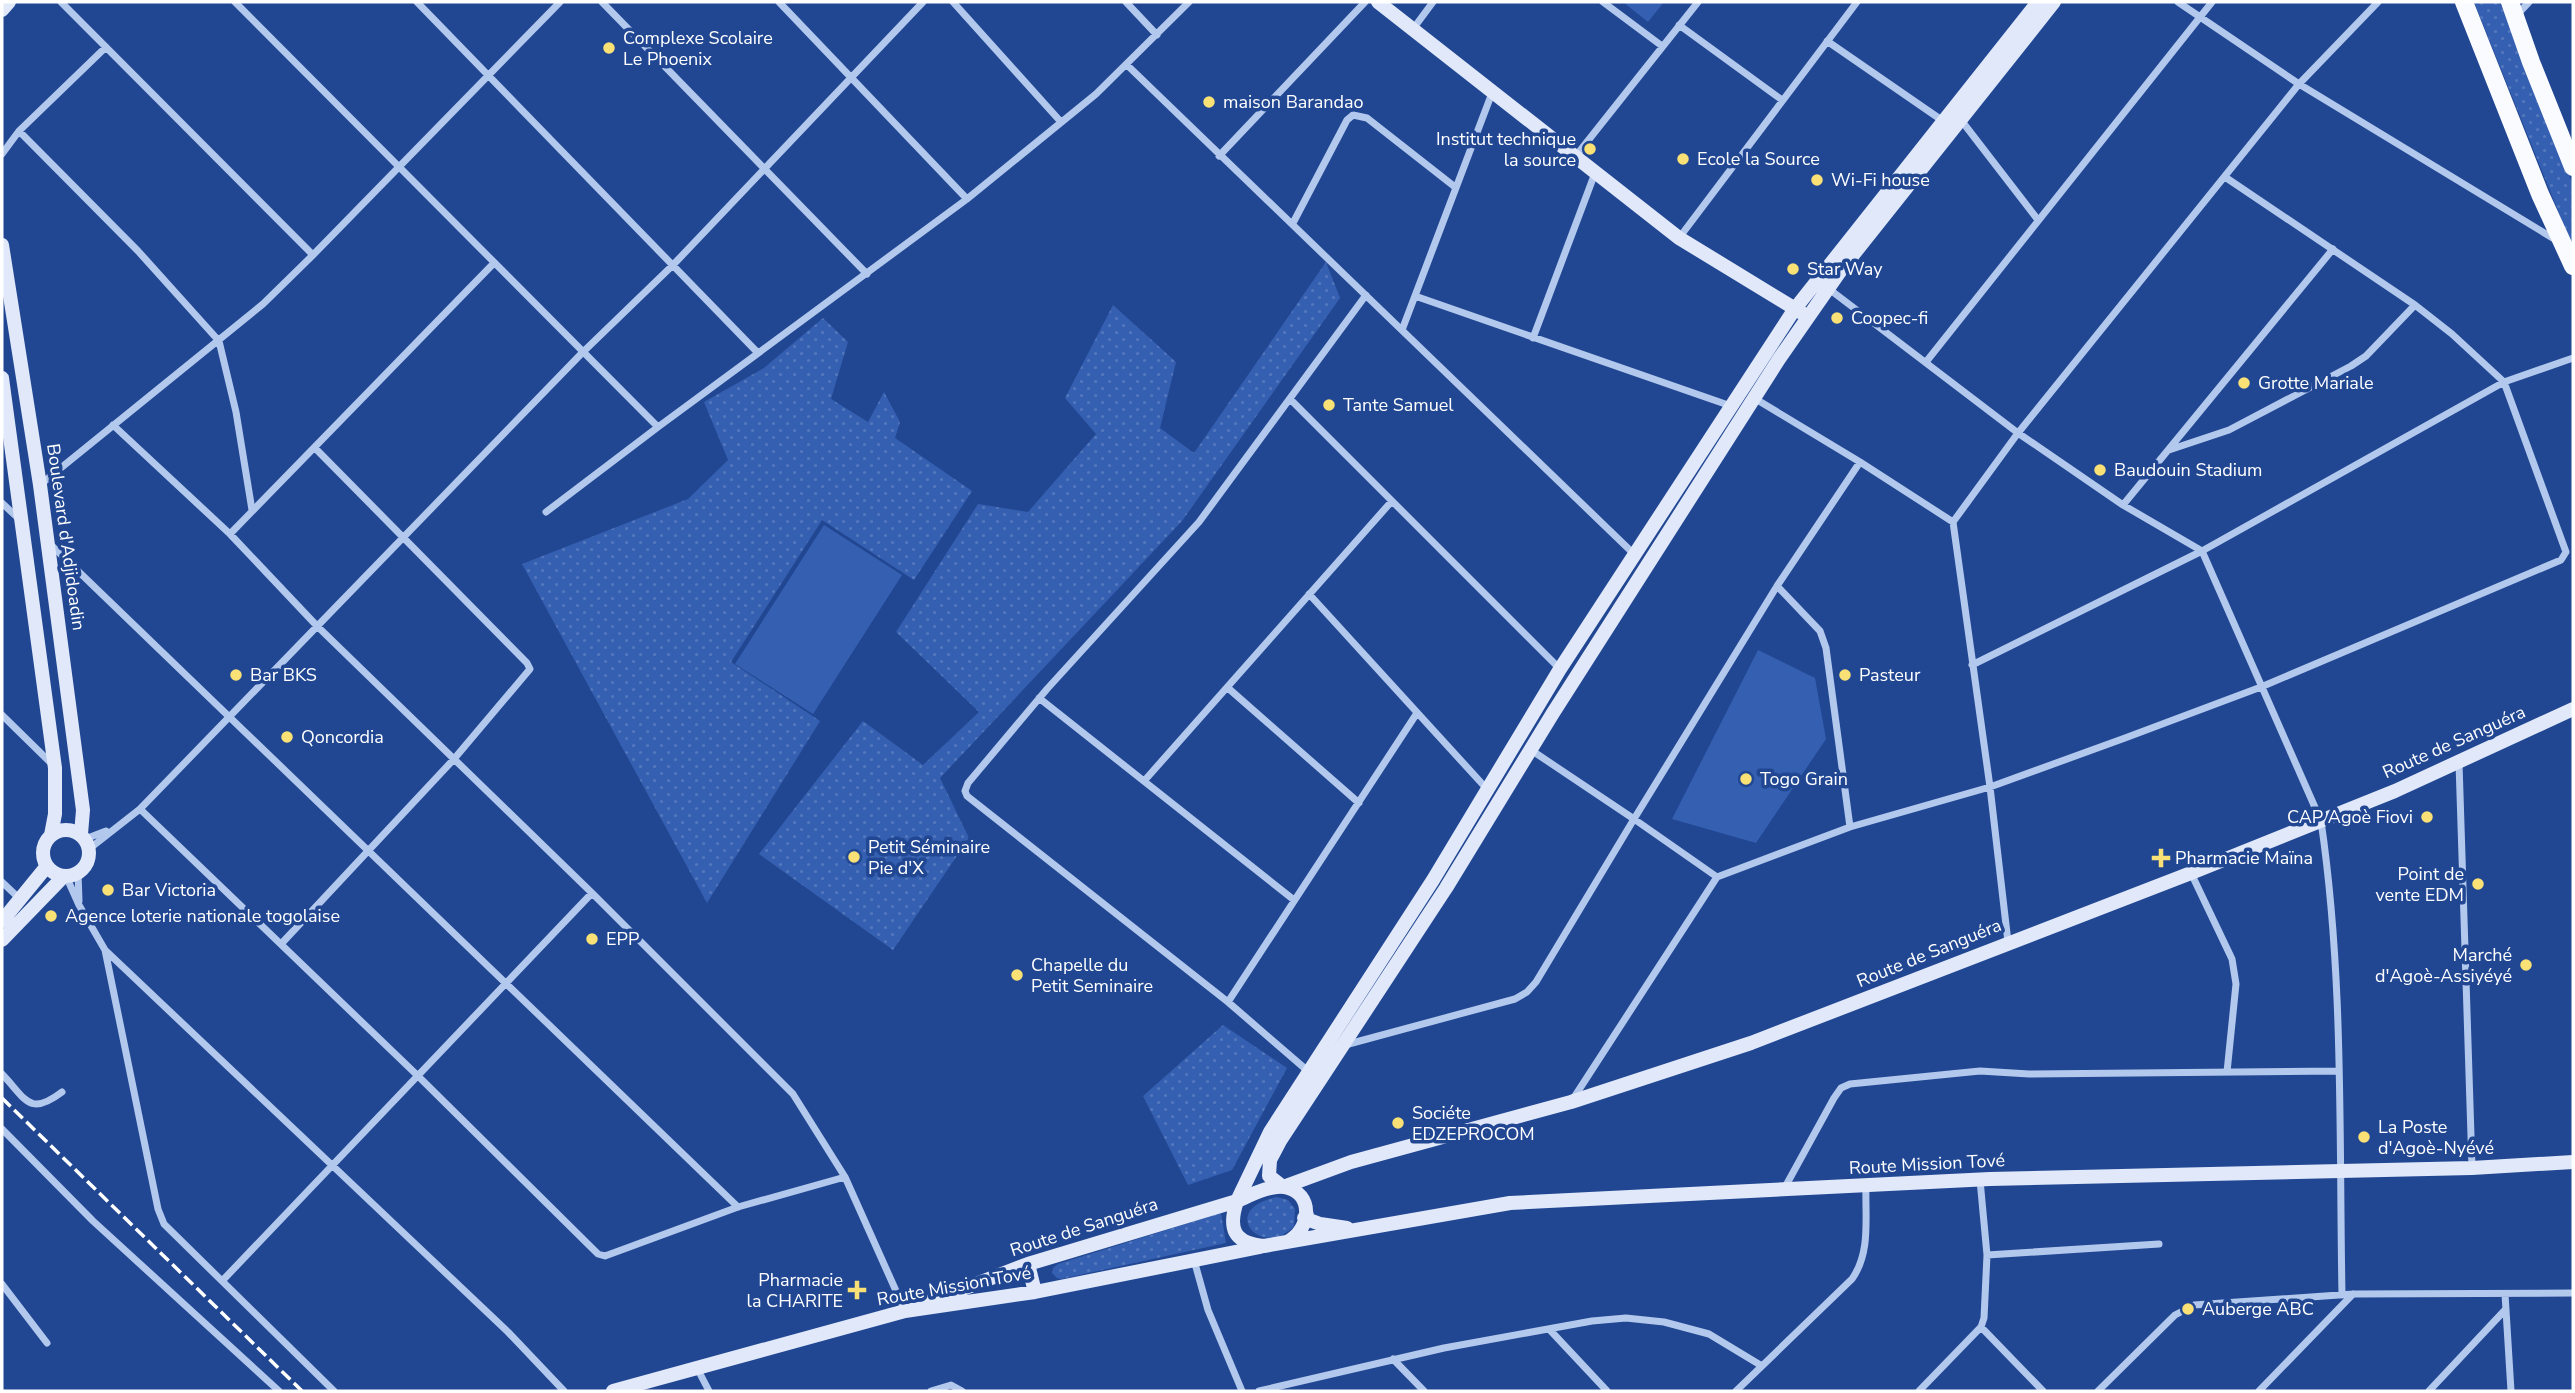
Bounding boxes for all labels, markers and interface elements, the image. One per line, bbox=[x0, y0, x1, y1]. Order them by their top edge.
place label: Complexe Scolaire Le Phoenix bbox=[623, 26, 773, 71]
marker: Complexe Scolaire Le Phoenix bbox=[601, 40, 617, 56]
place label: maison Barandao bbox=[1223, 90, 1364, 114]
marker: maison Barandao bbox=[1201, 94, 1217, 110]
place label: Institut technique la source bbox=[1436, 127, 1576, 172]
marker: Institut technique la source bbox=[1582, 141, 1598, 157]
place label: Ecole la Source bbox=[1697, 147, 1820, 171]
marker: Ecole la Source bbox=[1675, 151, 1691, 167]
place label: Wi-Fi house bbox=[1831, 168, 1930, 192]
marker: Wi-Fi house bbox=[1809, 172, 1825, 188]
place label: Star Way bbox=[1807, 257, 1883, 281]
marker: Star Way bbox=[1785, 261, 1801, 277]
place label: Coopec-fi bbox=[1851, 306, 1928, 330]
marker: Coopec-fi bbox=[1829, 310, 1845, 326]
place label: Grotte Mariale bbox=[2258, 371, 2374, 395]
marker: Grotte Mariale bbox=[2236, 375, 2252, 391]
place label: Tante Samuel bbox=[1343, 393, 1454, 417]
marker: Tante Samuel bbox=[1321, 397, 1337, 413]
street label: Boulevard d'Adjidoadin bbox=[41, 442, 91, 632]
place label: Baudouin Stadium bbox=[2114, 458, 2262, 482]
marker: Baudouin Stadium bbox=[2092, 462, 2108, 478]
place label: Bar BKS bbox=[250, 663, 317, 687]
place label: Pasteur bbox=[1859, 663, 1921, 687]
marker: Bar BKS bbox=[228, 667, 244, 683]
marker: Pasteur bbox=[1837, 667, 1853, 683]
street label: Route de Sanguéra bbox=[2379, 700, 2529, 784]
place label: Qoncordia bbox=[301, 725, 384, 749]
marker: Qoncordia bbox=[279, 729, 295, 745]
place label: Togo Grain bbox=[1760, 767, 1848, 791]
marker: Togo Grain bbox=[1738, 771, 1754, 787]
place label: CAP Agoè Fiovi bbox=[2287, 805, 2413, 829]
marker: CAP Agoè Fiovi bbox=[2419, 809, 2435, 825]
place label: Petit Séminaire Pie d'X bbox=[868, 835, 990, 880]
place label: Pharmacie Maïna bbox=[2175, 846, 2313, 870]
marker: Petit Séminaire Pie d'X bbox=[846, 849, 862, 865]
marker: Pharmacie Maïna bbox=[2153, 850, 2169, 866]
place label: Point de vente EDM bbox=[2375, 862, 2464, 907]
marker: Point de vente EDM bbox=[2470, 876, 2486, 892]
place label: Bar Victoria bbox=[122, 878, 216, 902]
marker: Bar Victoria bbox=[100, 882, 116, 898]
place label: Agence loterie nationale togolaise bbox=[65, 904, 340, 928]
marker: Agence loterie nationale togolaise bbox=[43, 908, 59, 924]
street label: Route de Sanguéra bbox=[1853, 913, 2005, 993]
place label: EPP bbox=[606, 927, 639, 951]
marker: EPP bbox=[584, 931, 600, 947]
place label: Marché d'Agoè-Assiyéyé bbox=[2375, 943, 2512, 988]
place label: Chapelle du Petit Seminaire bbox=[1031, 953, 1153, 998]
marker: Marché d'Agoè-Assiyéyé bbox=[2518, 957, 2534, 973]
marker: Chapelle du Petit Seminaire bbox=[1009, 967, 1025, 983]
place label: Sociéte EDZEPROCOM bbox=[1412, 1101, 1535, 1146]
marker: Sociéte EDZEPROCOM bbox=[1390, 1115, 1406, 1131]
place label: La Poste d'Agoè-Nyévé bbox=[2378, 1115, 2494, 1160]
marker: La Poste d'Agoè-Nyévé bbox=[2356, 1129, 2372, 1145]
street label: Route Mission Tové bbox=[1848, 1148, 2006, 1180]
street label: Route de Sanguéra bbox=[1007, 1192, 1161, 1262]
street label: Route Mission Tové bbox=[875, 1261, 1033, 1311]
place label: Pharmacie la CHARITE bbox=[747, 1268, 843, 1313]
marker: Pharmacie la CHARITE bbox=[849, 1282, 865, 1298]
place label: Auberge ABC bbox=[2202, 1297, 2314, 1321]
marker: Auberge ABC bbox=[2180, 1301, 2196, 1317]

